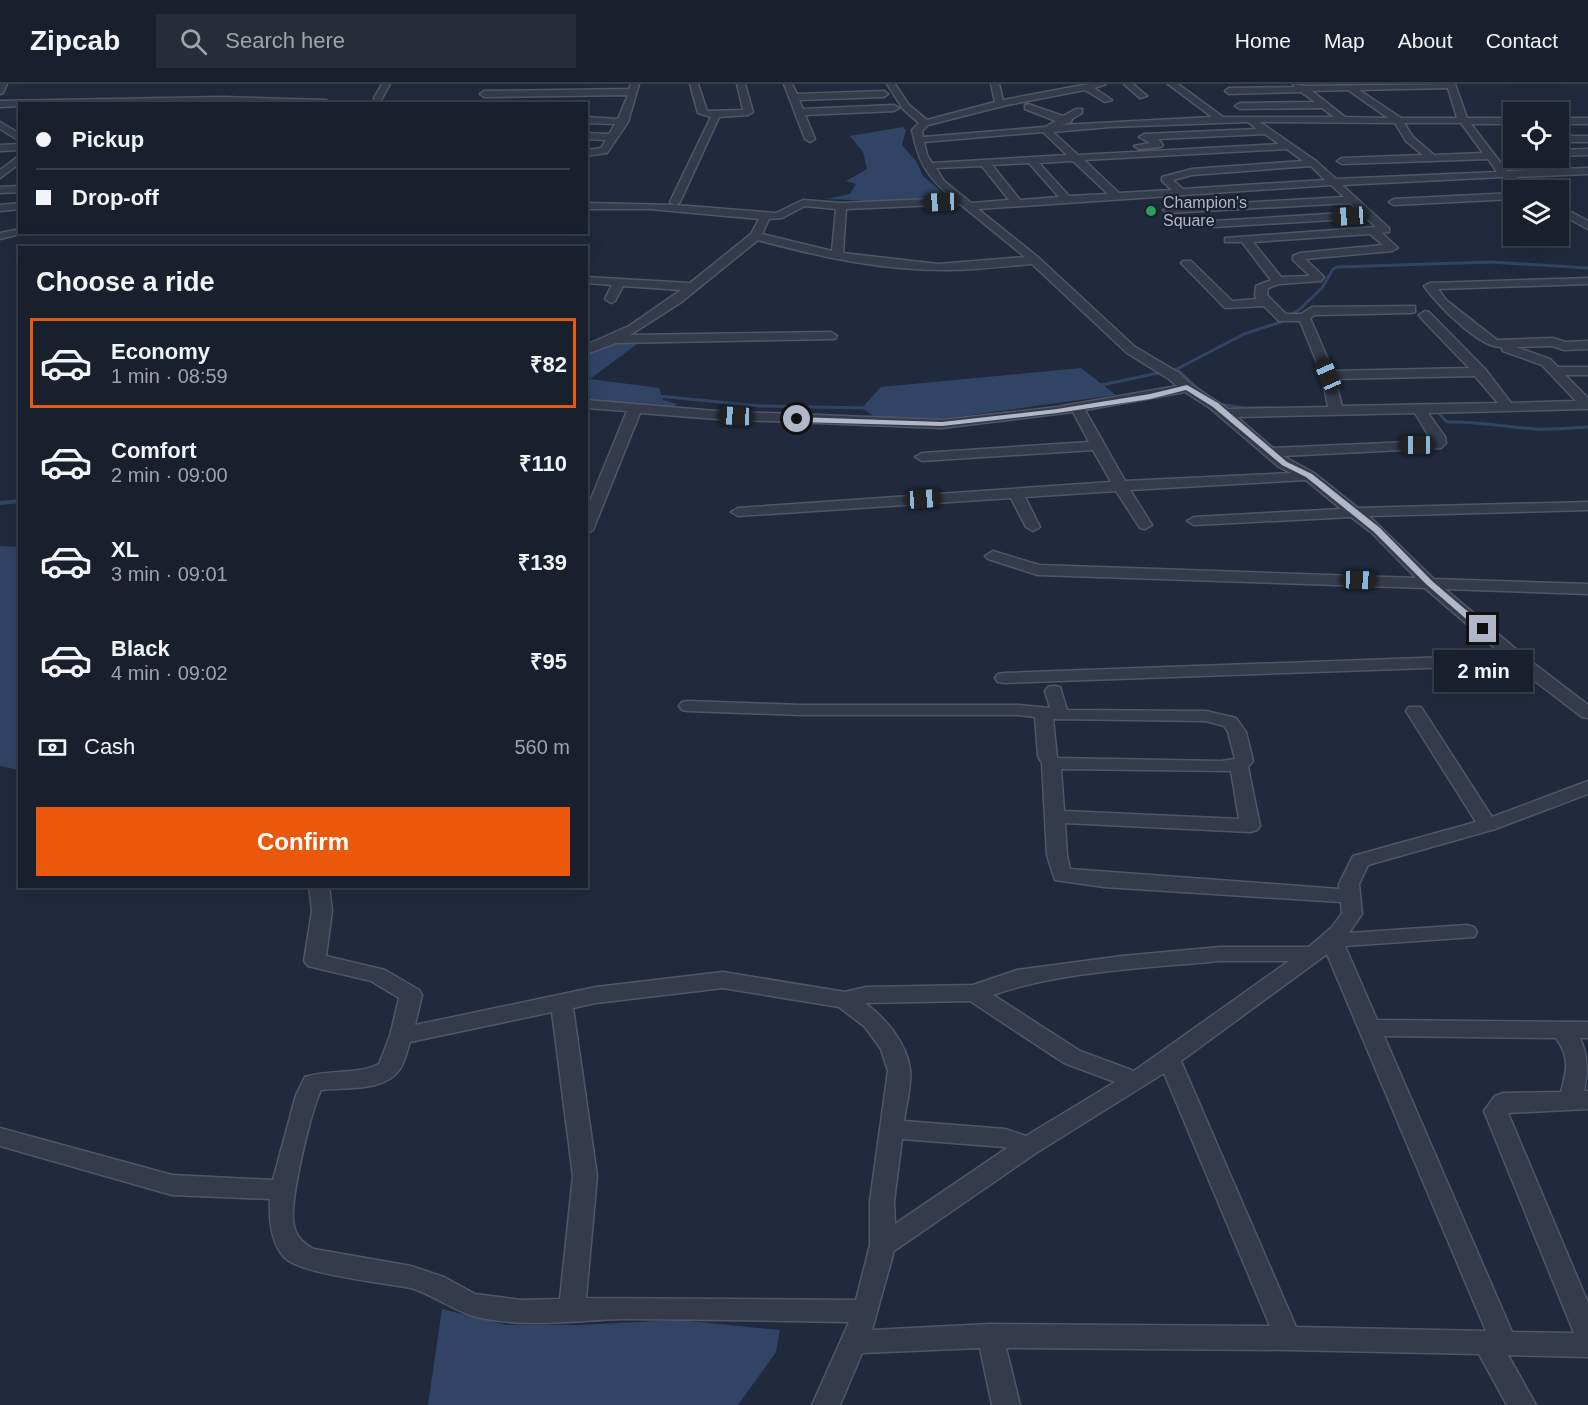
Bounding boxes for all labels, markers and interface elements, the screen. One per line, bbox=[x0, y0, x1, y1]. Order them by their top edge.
search box bbox=[156, 14, 576, 68]
text: Zipcab bbox=[30, 25, 120, 56]
icon: search bbox=[177, 25, 210, 58]
text: Search here bbox=[225, 28, 345, 53]
text: Home bbox=[1235, 29, 1291, 52]
text: Map bbox=[1324, 29, 1365, 52]
text: About bbox=[1398, 29, 1453, 52]
text: Contact bbox=[1486, 29, 1558, 52]
map controls bbox=[1503, 102, 1569, 246]
button: locate bbox=[1503, 102, 1569, 168]
text: Pickup bbox=[72, 127, 144, 152]
button: layers bbox=[1503, 180, 1569, 246]
text: Drop-off bbox=[72, 185, 159, 210]
car bbox=[923, 192, 959, 212]
place label: Champion's Square bbox=[1163, 194, 1247, 229]
marker: Champion's Square bbox=[1144, 204, 1158, 218]
car bbox=[1331, 206, 1369, 226]
text: Choose a ride bbox=[36, 267, 215, 297]
icon: car bbox=[39, 336, 93, 390]
text: Economy bbox=[111, 339, 210, 364]
text: ₹82 bbox=[530, 352, 567, 377]
car bbox=[1312, 355, 1344, 395]
text: 1 min · 08:59 bbox=[111, 365, 228, 387]
route start bbox=[783, 405, 810, 432]
car bbox=[718, 406, 754, 426]
icon: car bbox=[39, 435, 93, 489]
car bbox=[1399, 436, 1435, 454]
text: Comfort bbox=[111, 438, 197, 463]
text: ₹110 bbox=[519, 451, 567, 476]
text: 2 min · 09:00 bbox=[111, 464, 228, 486]
car bbox=[904, 489, 942, 509]
icon: car bbox=[39, 534, 93, 588]
text: XL bbox=[111, 537, 139, 562]
text: ₹139 bbox=[518, 550, 567, 575]
text: 3 min · 09:01 bbox=[111, 563, 228, 585]
car bbox=[1341, 570, 1377, 590]
route end bbox=[1469, 615, 1496, 642]
icon: car bbox=[39, 633, 93, 687]
text: Black bbox=[111, 636, 170, 661]
text: ₹95 bbox=[530, 649, 567, 674]
callout: 2 min bbox=[1434, 650, 1532, 692]
text: 2 min bbox=[1457, 660, 1510, 682]
text: 4 min · 09:02 bbox=[111, 662, 228, 684]
icon: cash bbox=[36, 731, 69, 764]
text: Cash bbox=[84, 734, 135, 759]
text: 560 m bbox=[514, 736, 570, 758]
button: Confirm bbox=[36, 807, 570, 876]

